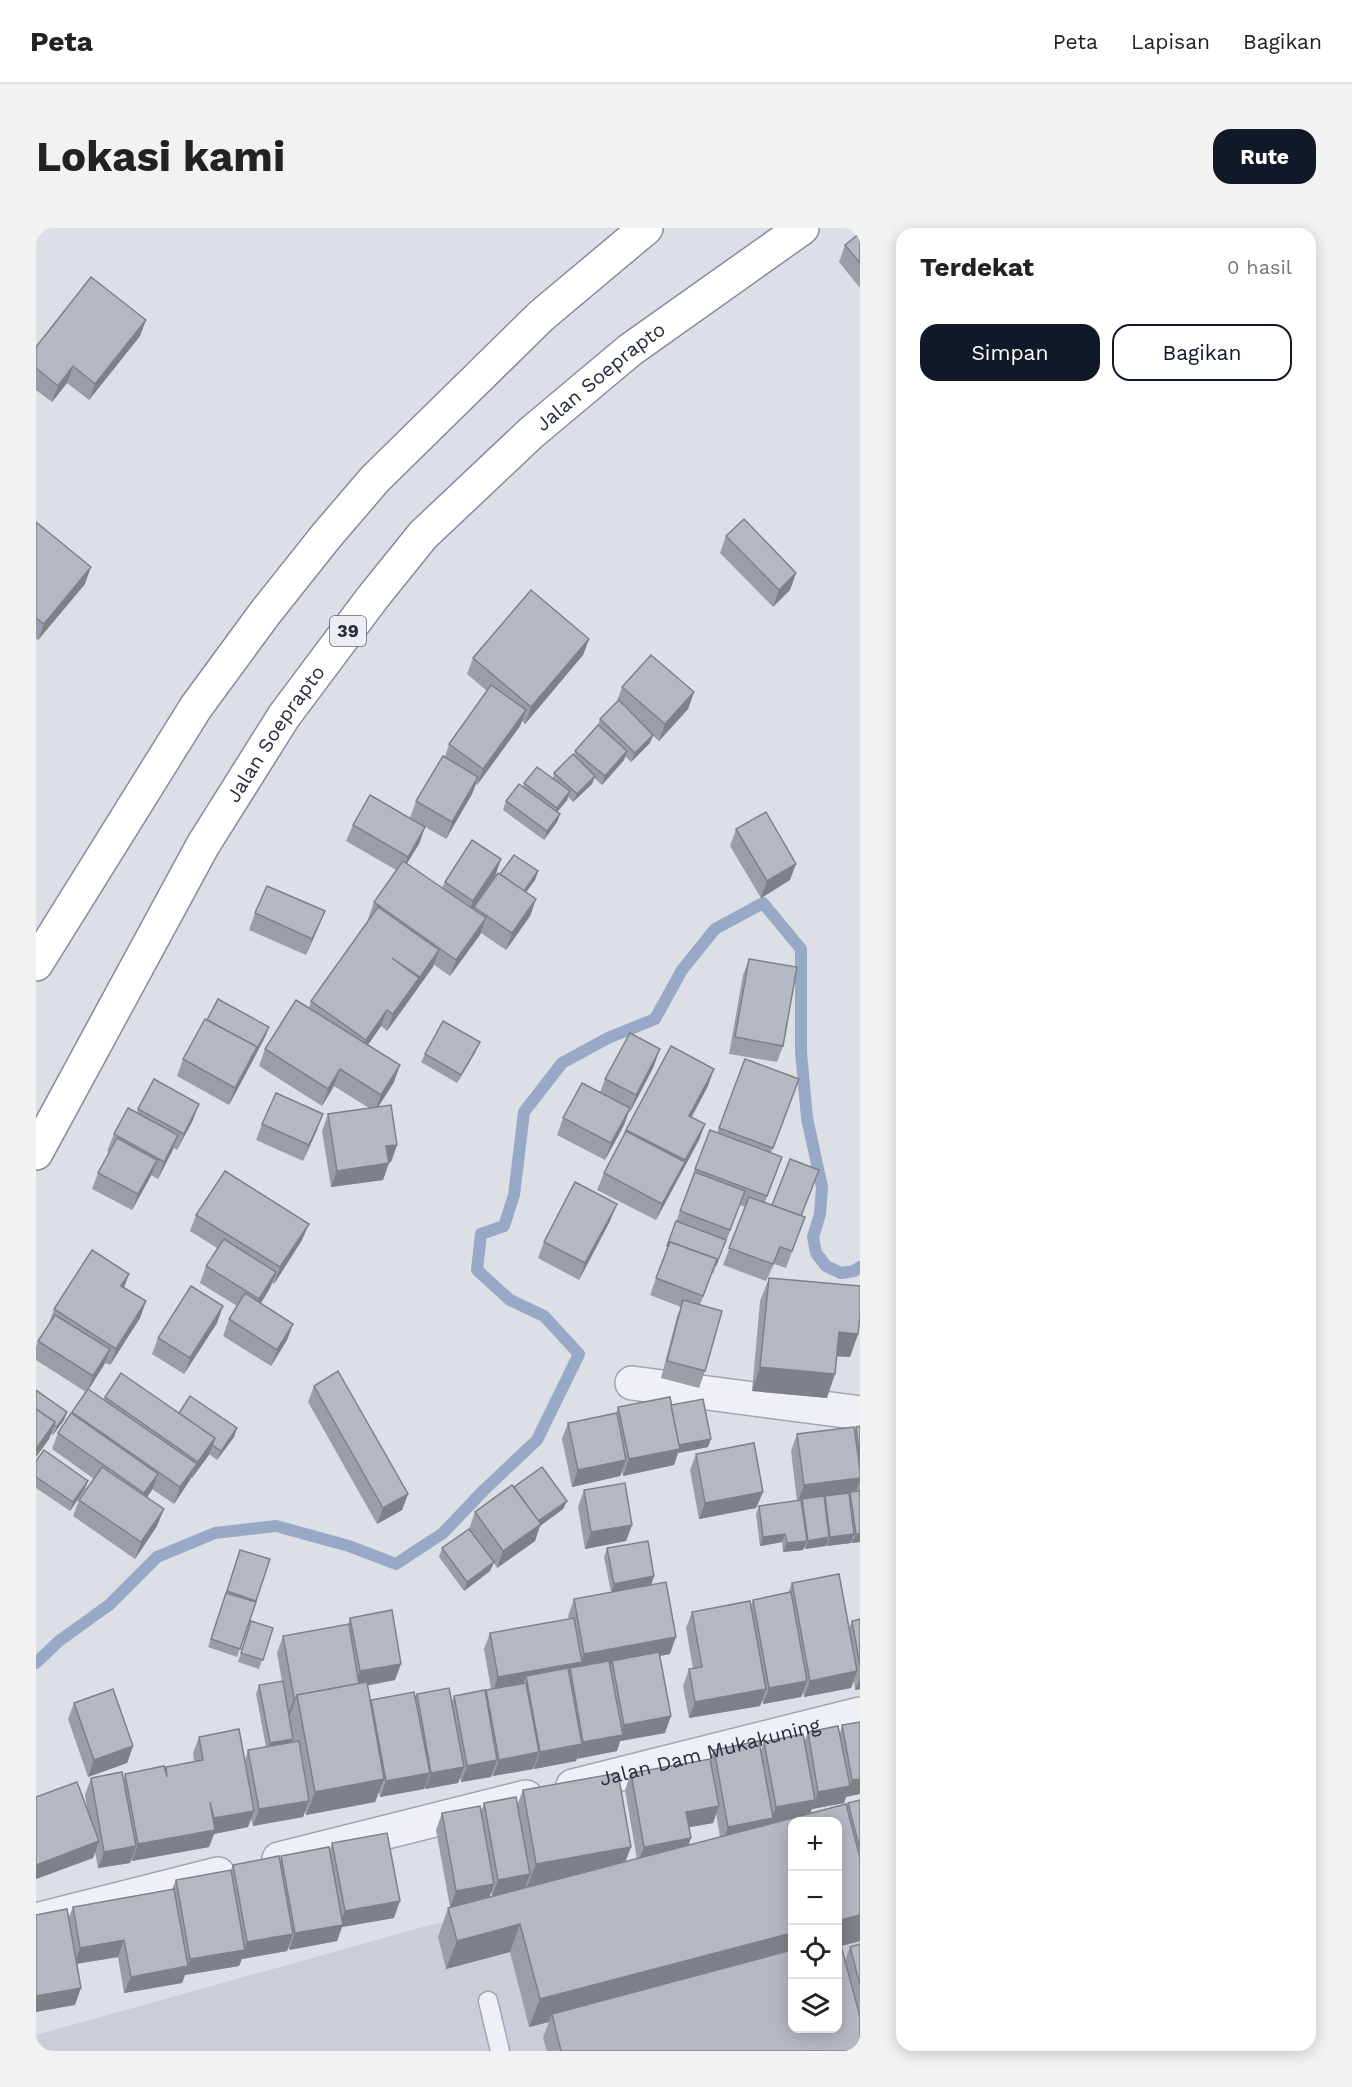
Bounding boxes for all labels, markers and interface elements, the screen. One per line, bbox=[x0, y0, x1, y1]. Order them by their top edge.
text: Peta bbox=[30, 25, 93, 58]
text: Peta bbox=[1053, 29, 1098, 54]
text: Lapisan bbox=[1131, 29, 1210, 54]
text: Bagikan bbox=[1243, 29, 1322, 54]
button: Rute bbox=[1213, 129, 1316, 184]
text: Lokasi kami bbox=[36, 132, 285, 181]
text: Terdekat bbox=[920, 252, 1034, 282]
text: 0 hasil bbox=[1227, 255, 1292, 279]
street label: Jalan Soeprapto bbox=[531, 317, 670, 436]
button: Simpan bbox=[920, 324, 1100, 381]
button: Bagikan bbox=[1112, 324, 1292, 381]
road number: 39 bbox=[330, 616, 366, 646]
street label: Jalan Soeprapto bbox=[221, 661, 330, 807]
street label: Jalan Dam Mukakuning bbox=[597, 1712, 823, 1791]
map controls bbox=[788, 1817, 842, 2033]
button: + bbox=[788, 1817, 842, 1871]
button: − bbox=[788, 1871, 842, 1925]
button: locate bbox=[788, 1925, 842, 1979]
button: layers bbox=[788, 1979, 842, 2033]

